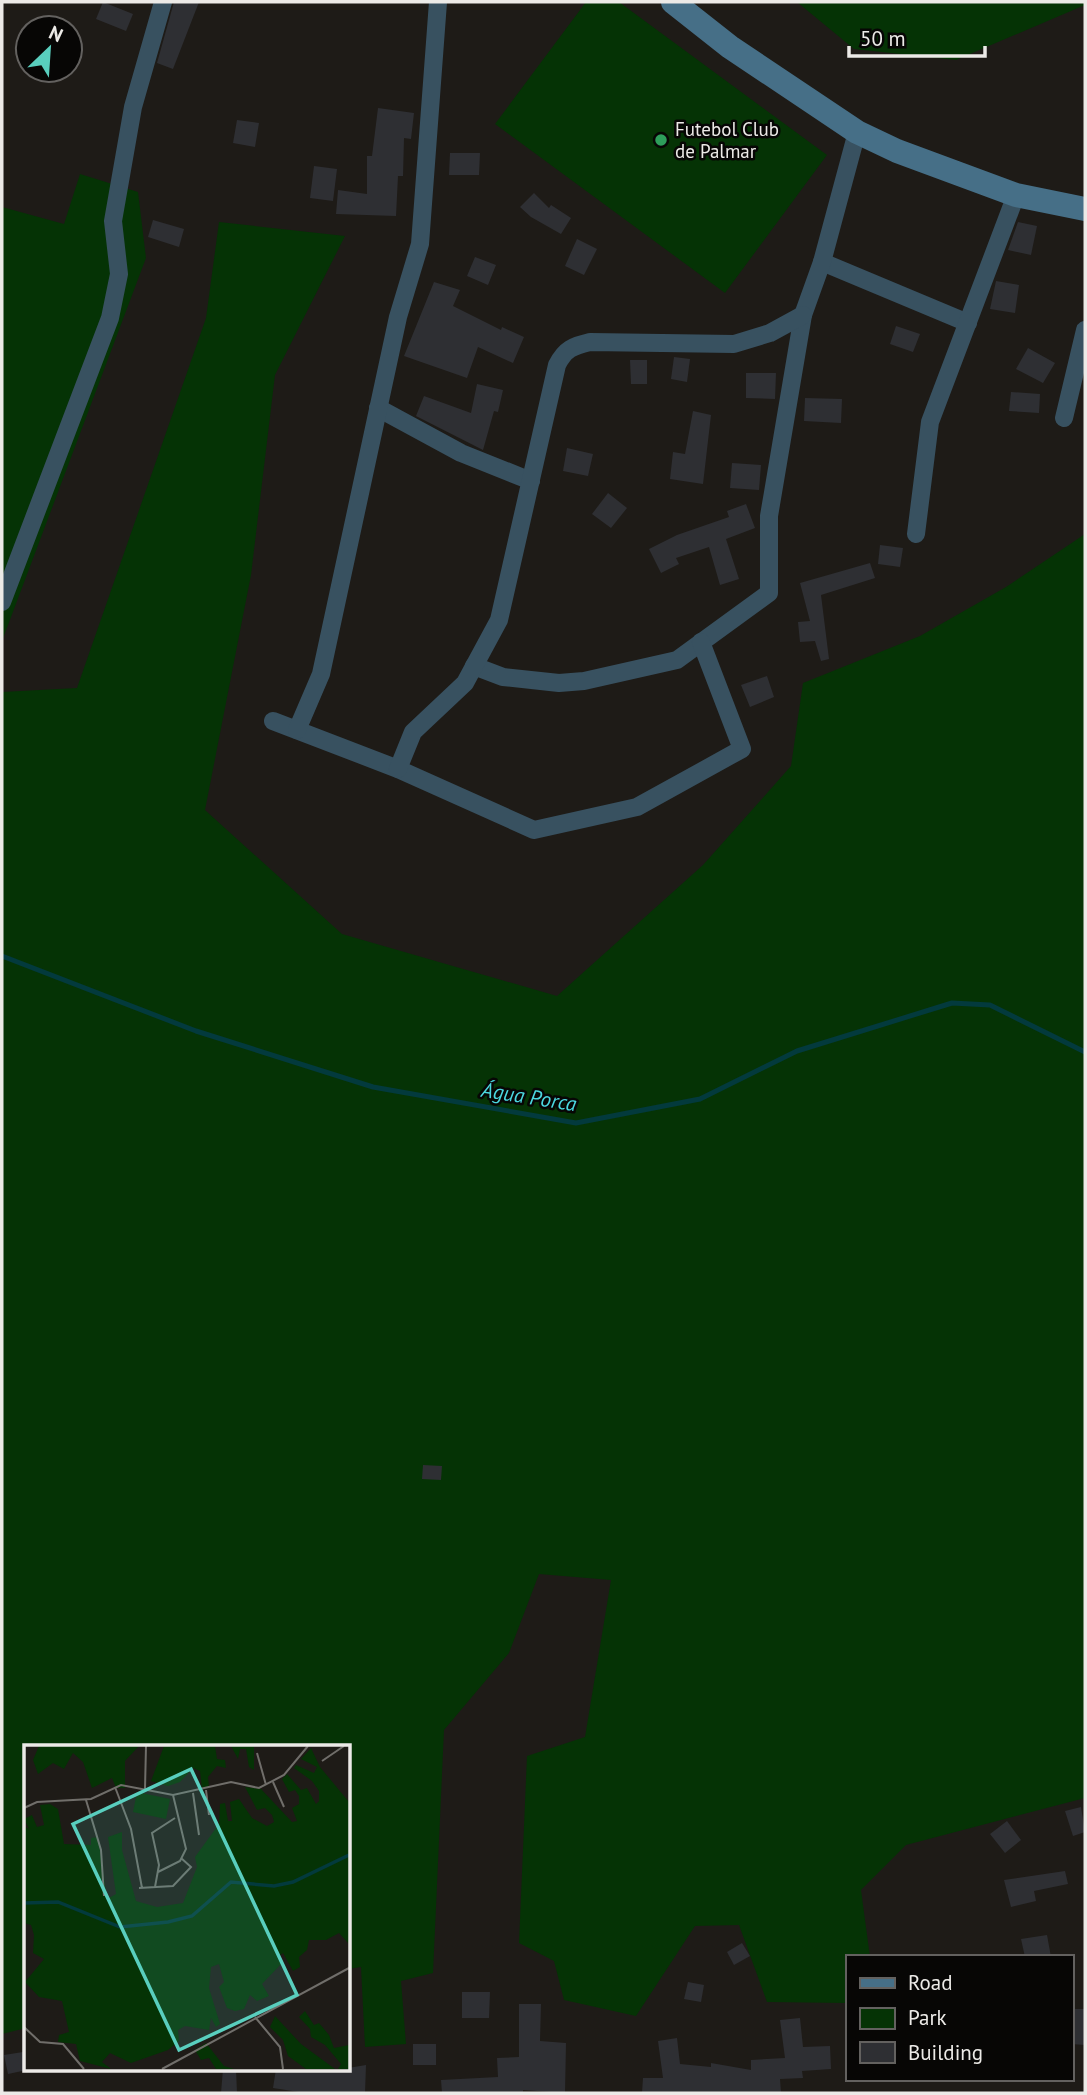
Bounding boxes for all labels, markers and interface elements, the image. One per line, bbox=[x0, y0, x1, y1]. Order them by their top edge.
north arrow bbox=[14, 14, 84, 84]
scale bar bbox=[849, 14, 986, 58]
text: N bbox=[45, 20, 67, 47]
text: 50 m bbox=[860, 25, 906, 52]
place label: Futebol Club de Palmar bbox=[675, 117, 779, 163]
marker: Futebol Club de Palmar bbox=[653, 132, 669, 148]
water label: Água Porca bbox=[479, 1076, 579, 1117]
inset map bbox=[24, 1745, 350, 2070]
legend bbox=[846, 1955, 1073, 2081]
text: Road bbox=[908, 1969, 952, 1996]
text: Park bbox=[908, 2004, 947, 2031]
text: Building bbox=[908, 2039, 983, 2066]

